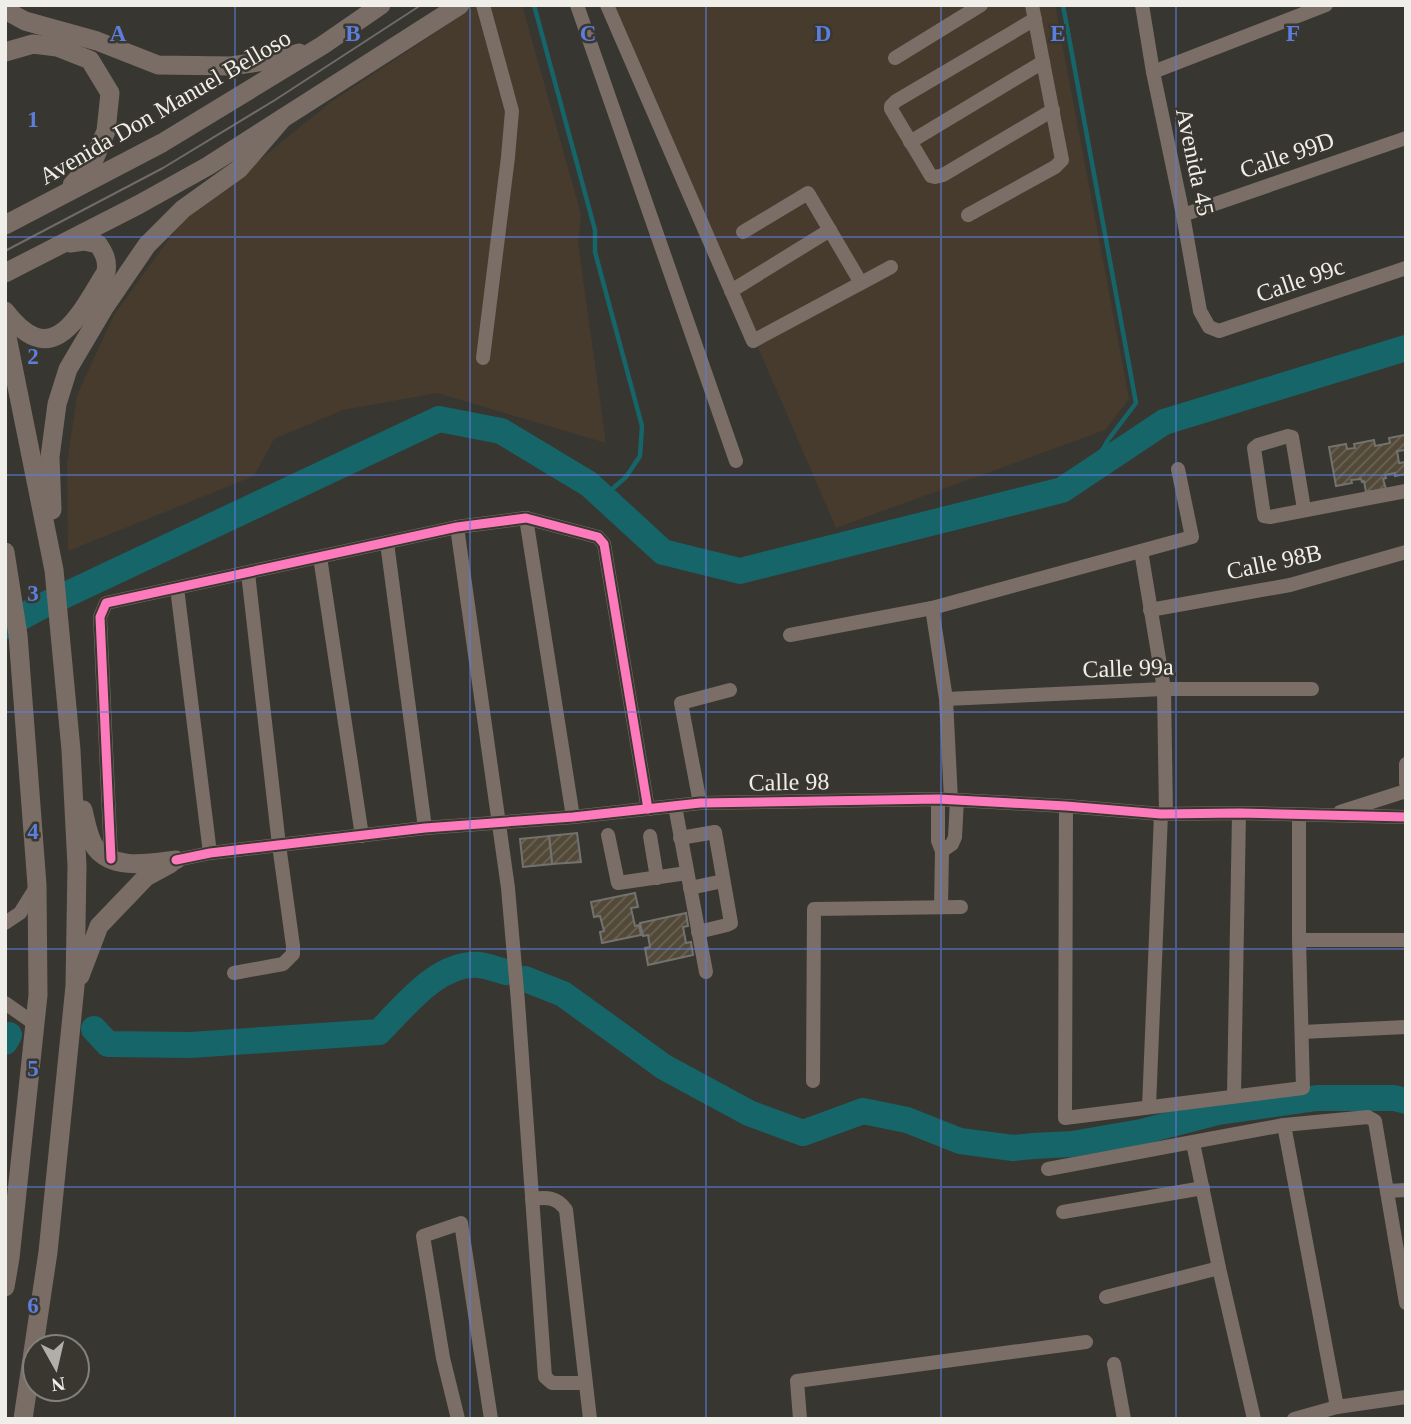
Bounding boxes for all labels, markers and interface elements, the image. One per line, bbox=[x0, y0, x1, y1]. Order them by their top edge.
text: B bbox=[345, 21, 361, 46]
text: C bbox=[580, 21, 596, 46]
text: D bbox=[815, 21, 831, 46]
text: E bbox=[1050, 21, 1066, 46]
text: F bbox=[1286, 21, 1300, 46]
street label: Avenida Don Manuel Belloso bbox=[34, 23, 296, 191]
street label: Avenida 45 bbox=[1171, 106, 1219, 218]
text: 1 bbox=[27, 107, 39, 132]
street label: Calle 99D bbox=[1236, 127, 1338, 183]
street label: Calle 99c bbox=[1253, 253, 1347, 307]
text: 2 bbox=[27, 344, 39, 369]
street label: Calle 98B bbox=[1224, 539, 1324, 585]
text: 3 bbox=[27, 581, 39, 606]
street label: Calle 99a bbox=[1082, 653, 1174, 683]
street label: Calle 98 bbox=[748, 768, 830, 796]
text: 4 bbox=[27, 819, 39, 844]
text: 5 bbox=[27, 1056, 39, 1081]
text: 6 bbox=[27, 1293, 39, 1318]
north arrow bbox=[21, 1333, 91, 1403]
text: N bbox=[50, 1373, 67, 1396]

